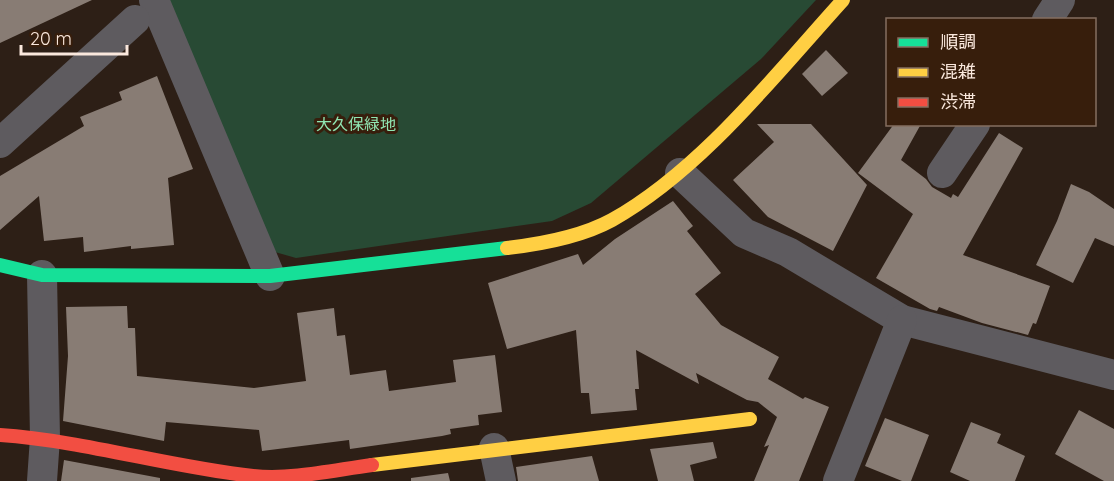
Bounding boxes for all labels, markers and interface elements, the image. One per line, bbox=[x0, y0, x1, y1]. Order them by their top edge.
scale bar bbox=[21, 18, 128, 56]
legend bbox=[886, 18, 1096, 126]
text: 20 m bbox=[30, 27, 72, 50]
text: 順調 bbox=[940, 30, 976, 53]
text: 混雑 bbox=[940, 60, 976, 83]
text: 渋滞 bbox=[940, 90, 976, 113]
park label: 大久保緑地 bbox=[316, 114, 396, 134]

